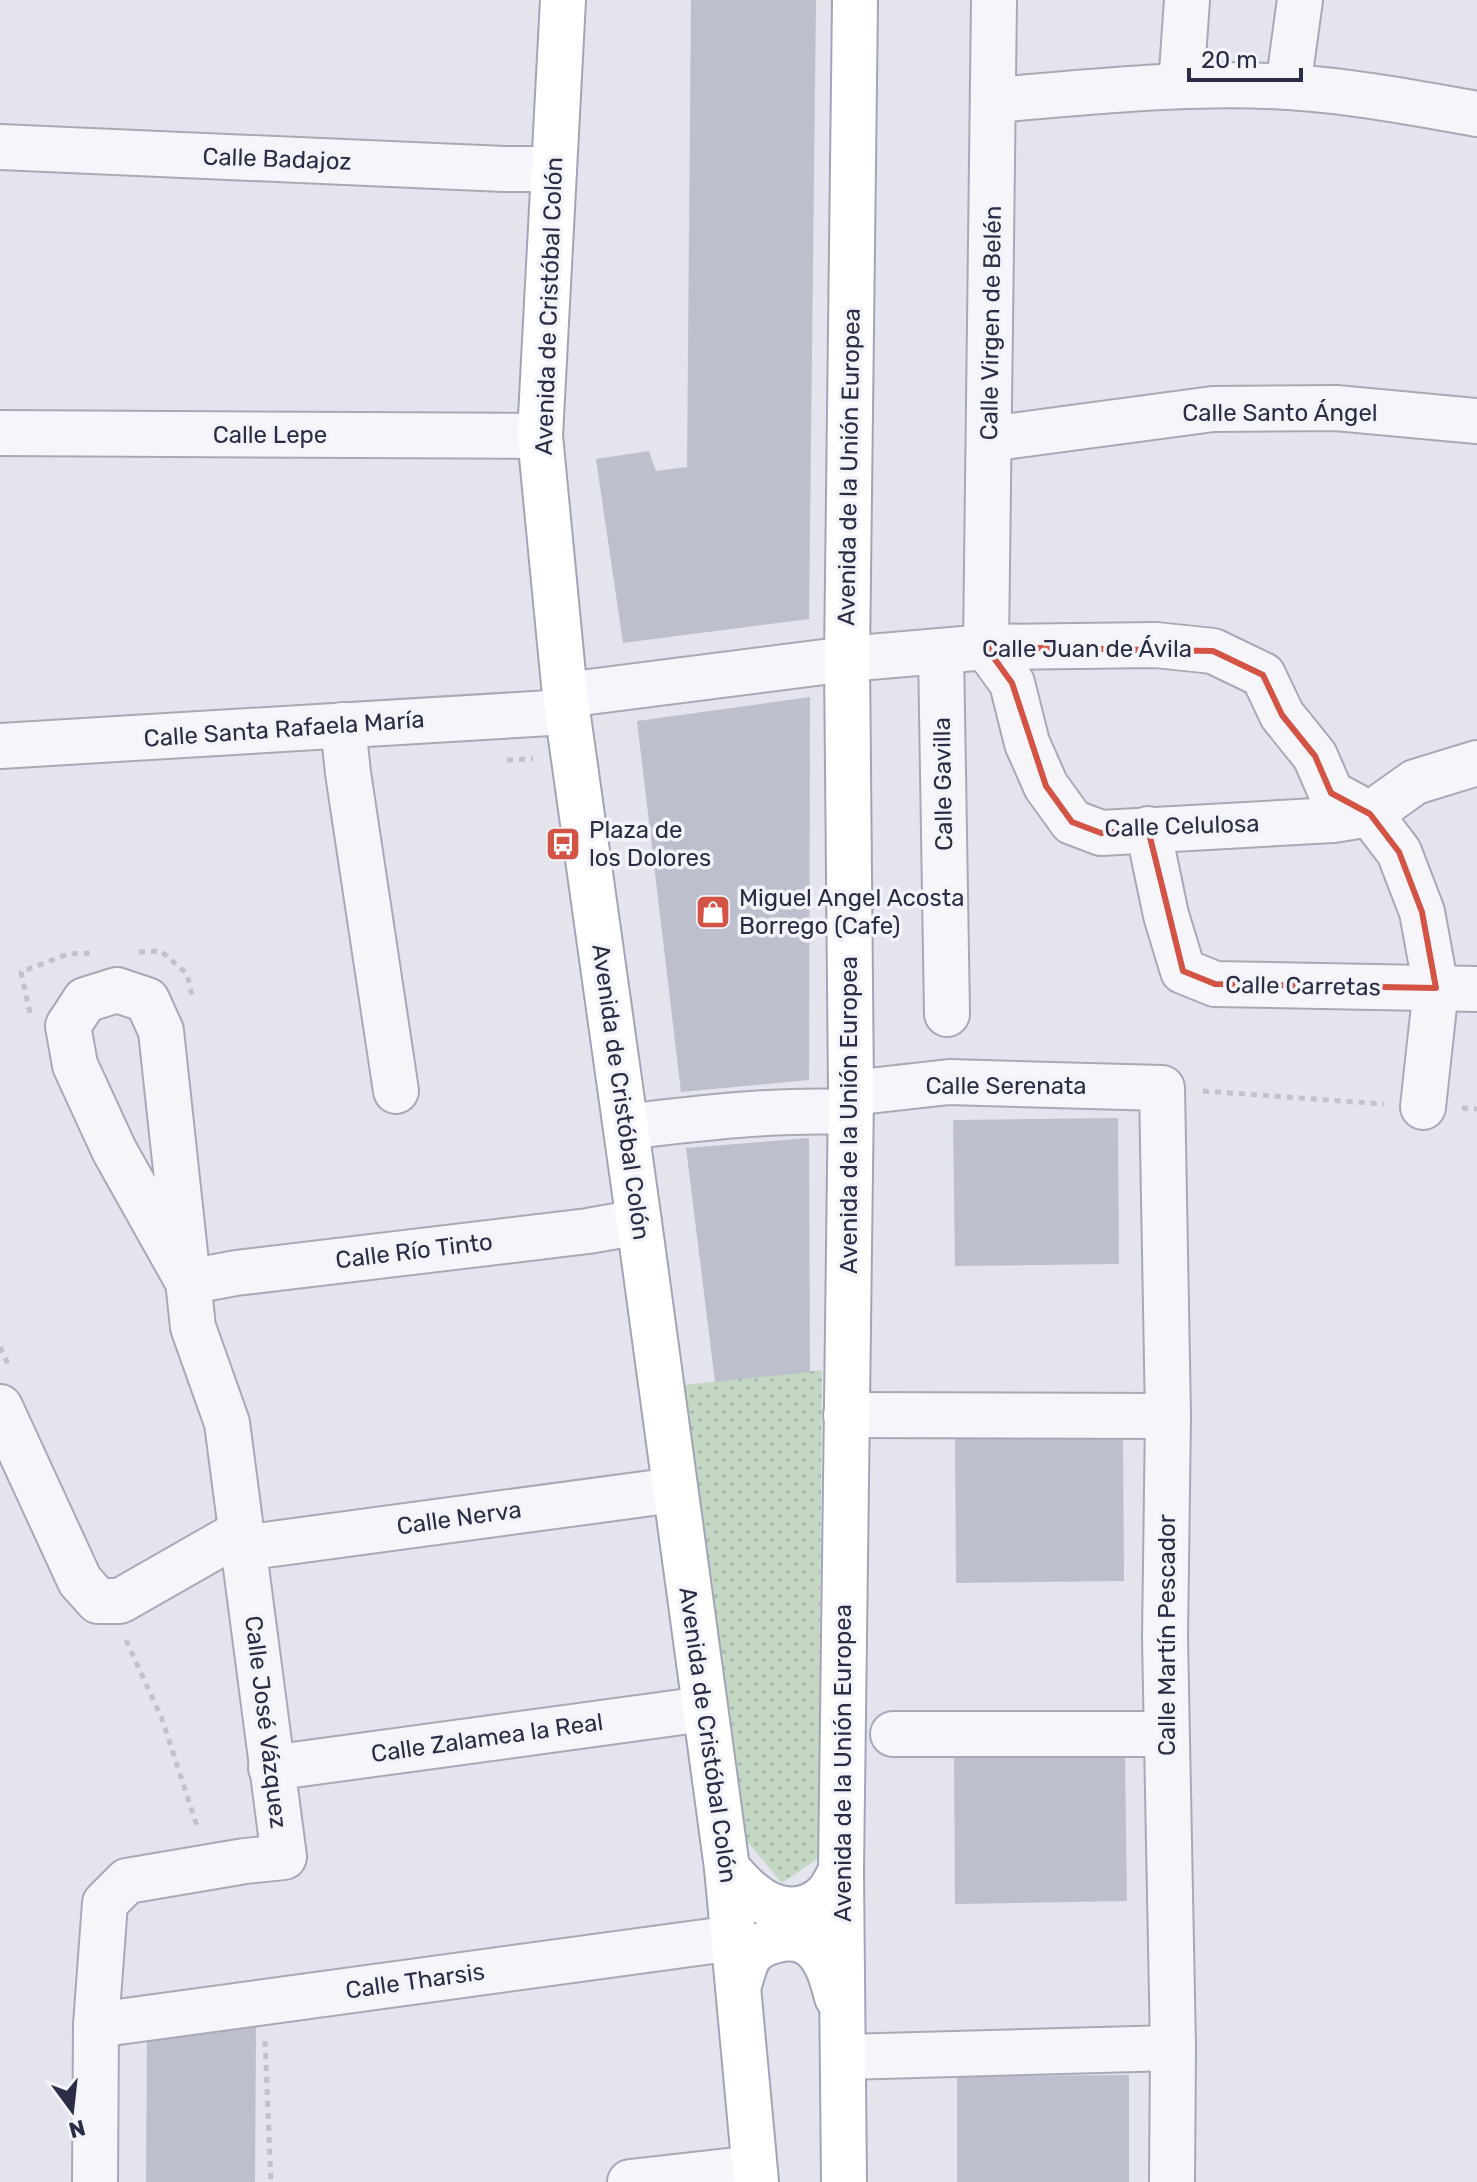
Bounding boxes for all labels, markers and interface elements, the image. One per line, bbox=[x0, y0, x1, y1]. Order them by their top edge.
scale bar bbox=[1189, 32, 1301, 82]
text: 20 m bbox=[1201, 46, 1258, 74]
street label: Calle Badajoz bbox=[202, 142, 352, 176]
street label: Avenida de Cristóbal Colón bbox=[530, 156, 568, 456]
street label: Calle Virgen de Belén bbox=[975, 205, 1007, 441]
street label: Avenida de la Unión Europea bbox=[832, 308, 866, 626]
street label: Calle Santo Ángel bbox=[1182, 399, 1378, 427]
street label: Calle Lepe bbox=[213, 421, 327, 449]
street label: Calle Juan de Ávila bbox=[982, 635, 1192, 663]
street label: Calle Santa Rafaela María bbox=[143, 705, 425, 753]
street label: Calle Gavilla bbox=[928, 717, 958, 851]
street label: Calle Celulosa bbox=[1104, 809, 1260, 843]
place label: Plaza de los Dolores bbox=[589, 816, 711, 872]
bus stop icon: Plaza de los Dolores bbox=[544, 825, 582, 863]
place label: Miguel Angel Acosta Borrego (Cafe) bbox=[739, 884, 964, 940]
shop icon: Miguel Angel Acosta Borrego (Cafe) bbox=[694, 893, 732, 931]
street label: Avenida de Cristóbal Colón bbox=[586, 942, 656, 1242]
street label: Avenida de la Unión Europea bbox=[835, 956, 863, 1274]
street label: Calle Carretas bbox=[1225, 971, 1381, 1001]
street label: Calle Serenata bbox=[925, 1072, 1087, 1100]
street label: Calle Río Tinto bbox=[334, 1227, 494, 1275]
street label: Calle Nerva bbox=[395, 1495, 523, 1541]
street label: Calle Martín Pescador bbox=[1153, 1514, 1181, 1756]
street label: Avenida de Cristóbal Colón bbox=[673, 1585, 743, 1885]
street label: Avenida de la Unión Europea bbox=[829, 1604, 857, 1922]
street label: Calle José Vázquez bbox=[239, 1614, 293, 1830]
street label: Calle Zalamea la Real bbox=[369, 1708, 605, 1768]
street label: Calle Tharsis bbox=[344, 1957, 486, 2005]
north arrow bbox=[32, 2070, 112, 2150]
text: N bbox=[66, 2114, 88, 2144]

